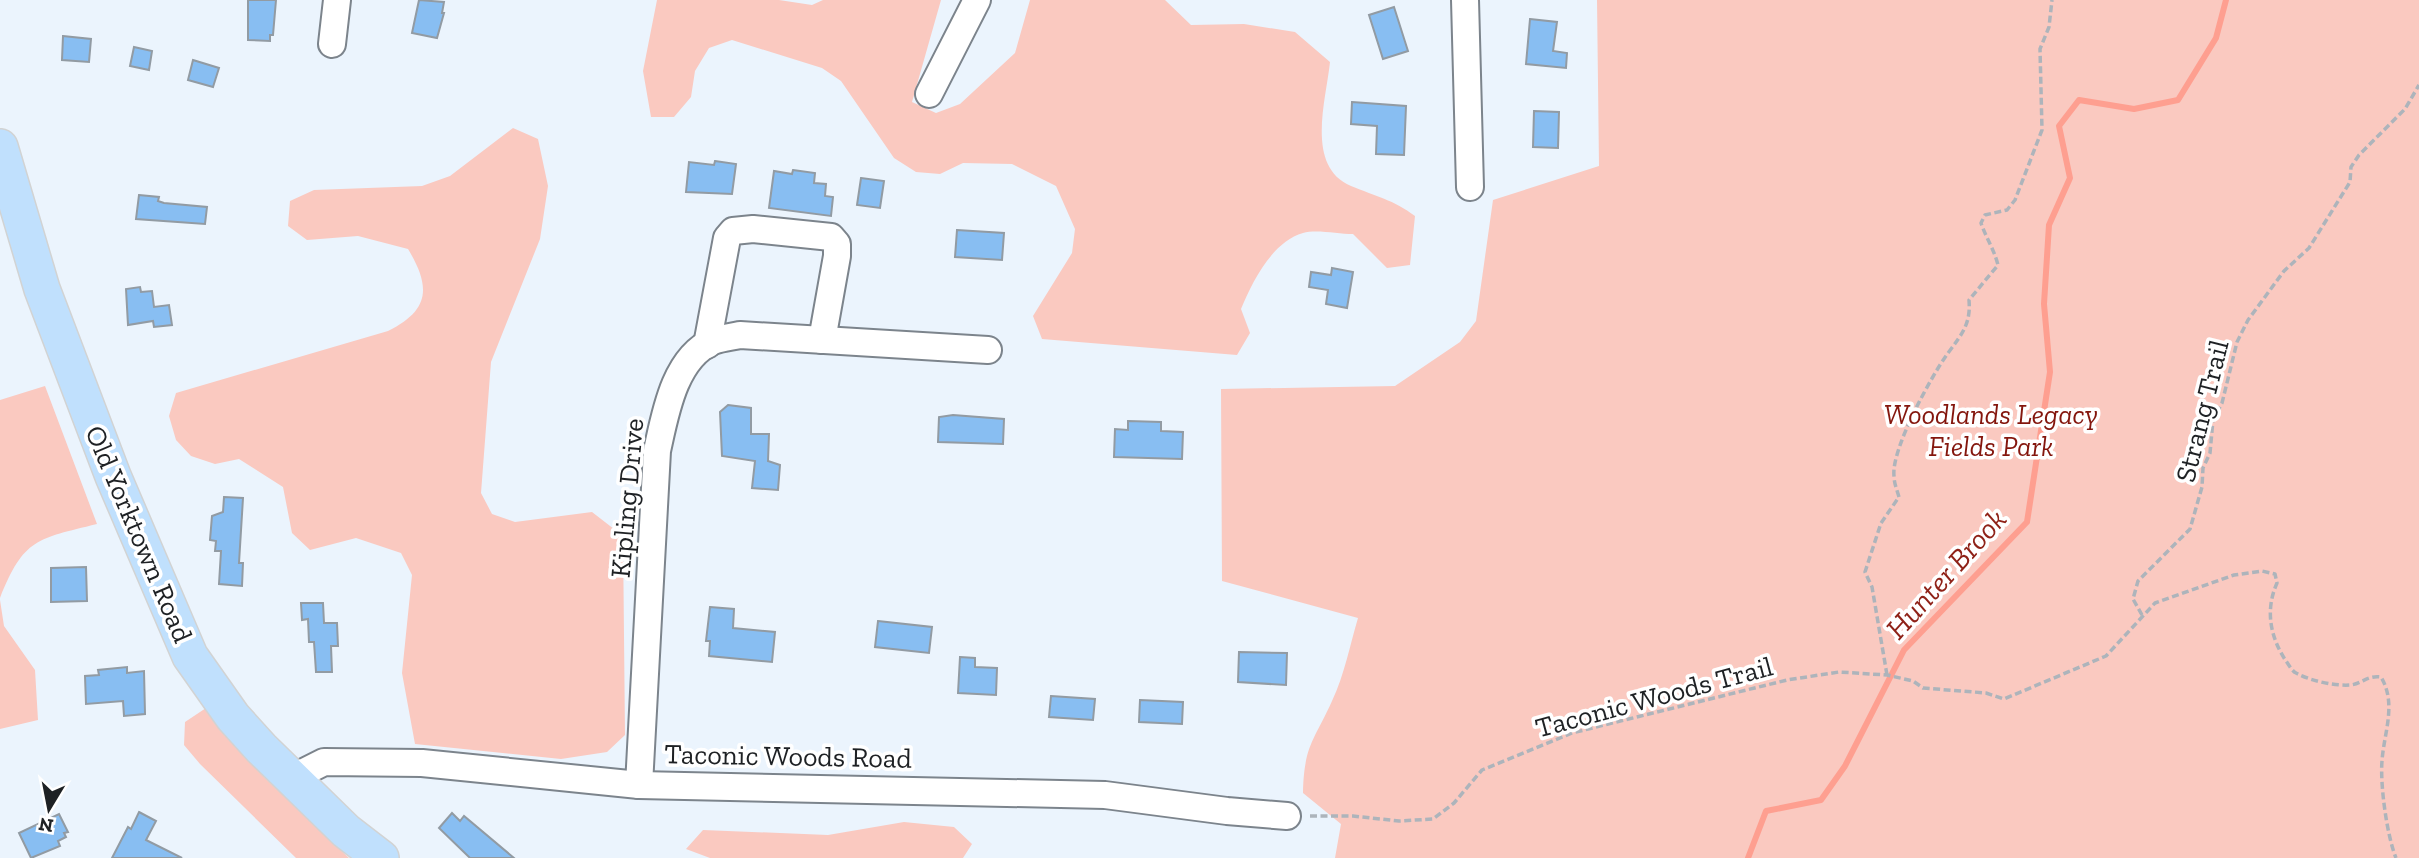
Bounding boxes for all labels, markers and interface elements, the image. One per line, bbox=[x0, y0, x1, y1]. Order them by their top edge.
street label: Strang Trail bbox=[2168, 336, 2236, 486]
park label: Woodlands Legacy Fields Park bbox=[1884, 398, 2098, 463]
street label: Kipling Drive bbox=[604, 417, 650, 579]
street label: Old Yorktown Road bbox=[78, 421, 200, 647]
water label: Hunter Brook bbox=[1878, 502, 2014, 646]
street label: Taconic Woods Trail bbox=[1532, 649, 1776, 745]
street label: Taconic Woods Road bbox=[664, 737, 912, 775]
north arrow bbox=[14, 774, 84, 844]
text: N bbox=[37, 813, 55, 838]

